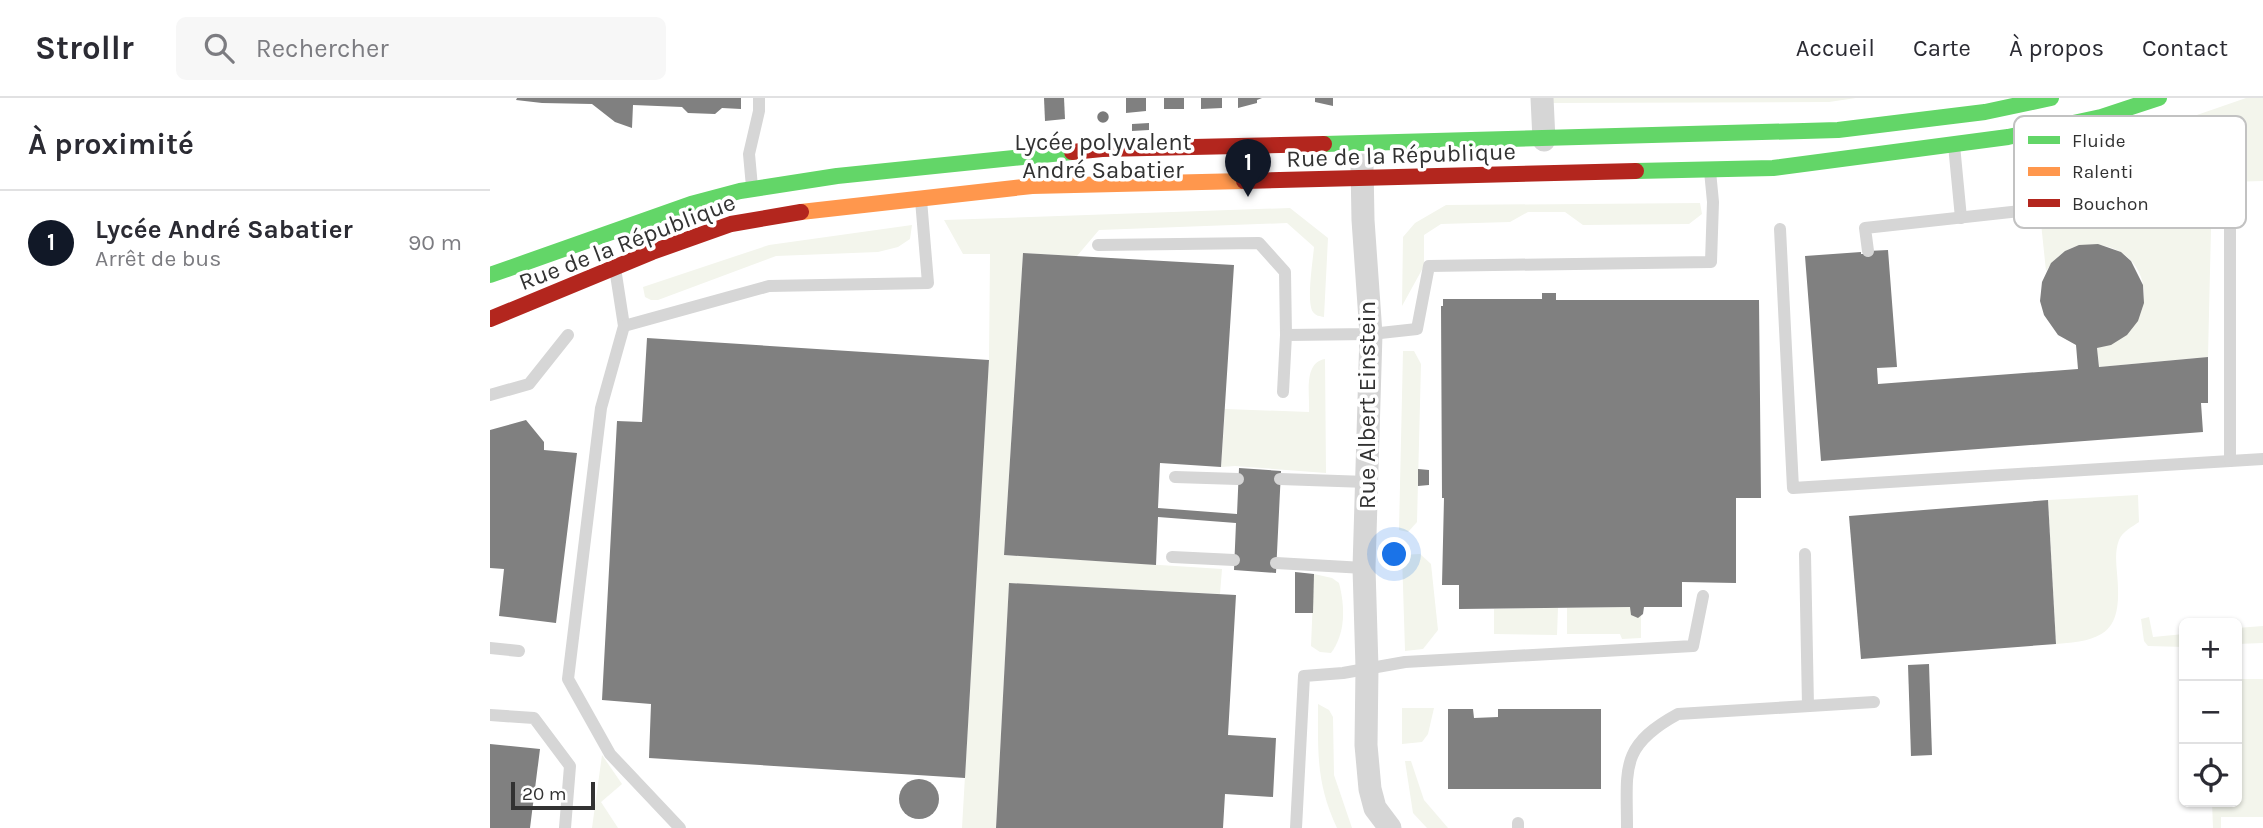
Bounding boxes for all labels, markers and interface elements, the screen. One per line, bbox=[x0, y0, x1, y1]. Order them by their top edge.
search box bbox=[176, 17, 666, 80]
text: Strollr bbox=[35, 29, 134, 67]
icon: search bbox=[200, 29, 238, 67]
text: Rechercher bbox=[256, 33, 389, 64]
text: Accueil bbox=[1796, 34, 1875, 62]
text: Carte bbox=[1913, 34, 1971, 62]
text: À propos bbox=[2009, 34, 2104, 62]
text: Contact bbox=[2142, 34, 2228, 62]
marker: Lycée polyvalent André Sabatier bbox=[1095, 109, 1111, 125]
legend bbox=[2014, 116, 2246, 228]
text: À proximité bbox=[28, 126, 194, 162]
place label: Lycée polyvalent André Sabatier bbox=[1014, 128, 1192, 184]
text: Fluide bbox=[2072, 130, 2125, 152]
street label: Rue de la République bbox=[1286, 137, 1516, 173]
pin: 1 bbox=[1225, 139, 1271, 197]
text: Ralenti bbox=[2072, 161, 2133, 183]
street label: Rue de la République bbox=[515, 188, 739, 296]
text: Bouchon bbox=[2072, 193, 2149, 215]
text: Lycée André Sabatier bbox=[95, 214, 353, 245]
text: 1 bbox=[47, 229, 55, 256]
text: 90 m bbox=[408, 229, 462, 256]
text: Arrêt de bus bbox=[95, 245, 221, 272]
street label: Rue Albert Einstein bbox=[1353, 301, 1381, 509]
your location bbox=[1377, 537, 1411, 571]
map controls bbox=[2179, 618, 2242, 807]
button: + bbox=[2179, 618, 2242, 681]
button: − bbox=[2179, 681, 2242, 744]
button: locate bbox=[2179, 744, 2242, 807]
scale bar bbox=[511, 779, 595, 811]
text: 20 m bbox=[522, 783, 567, 805]

